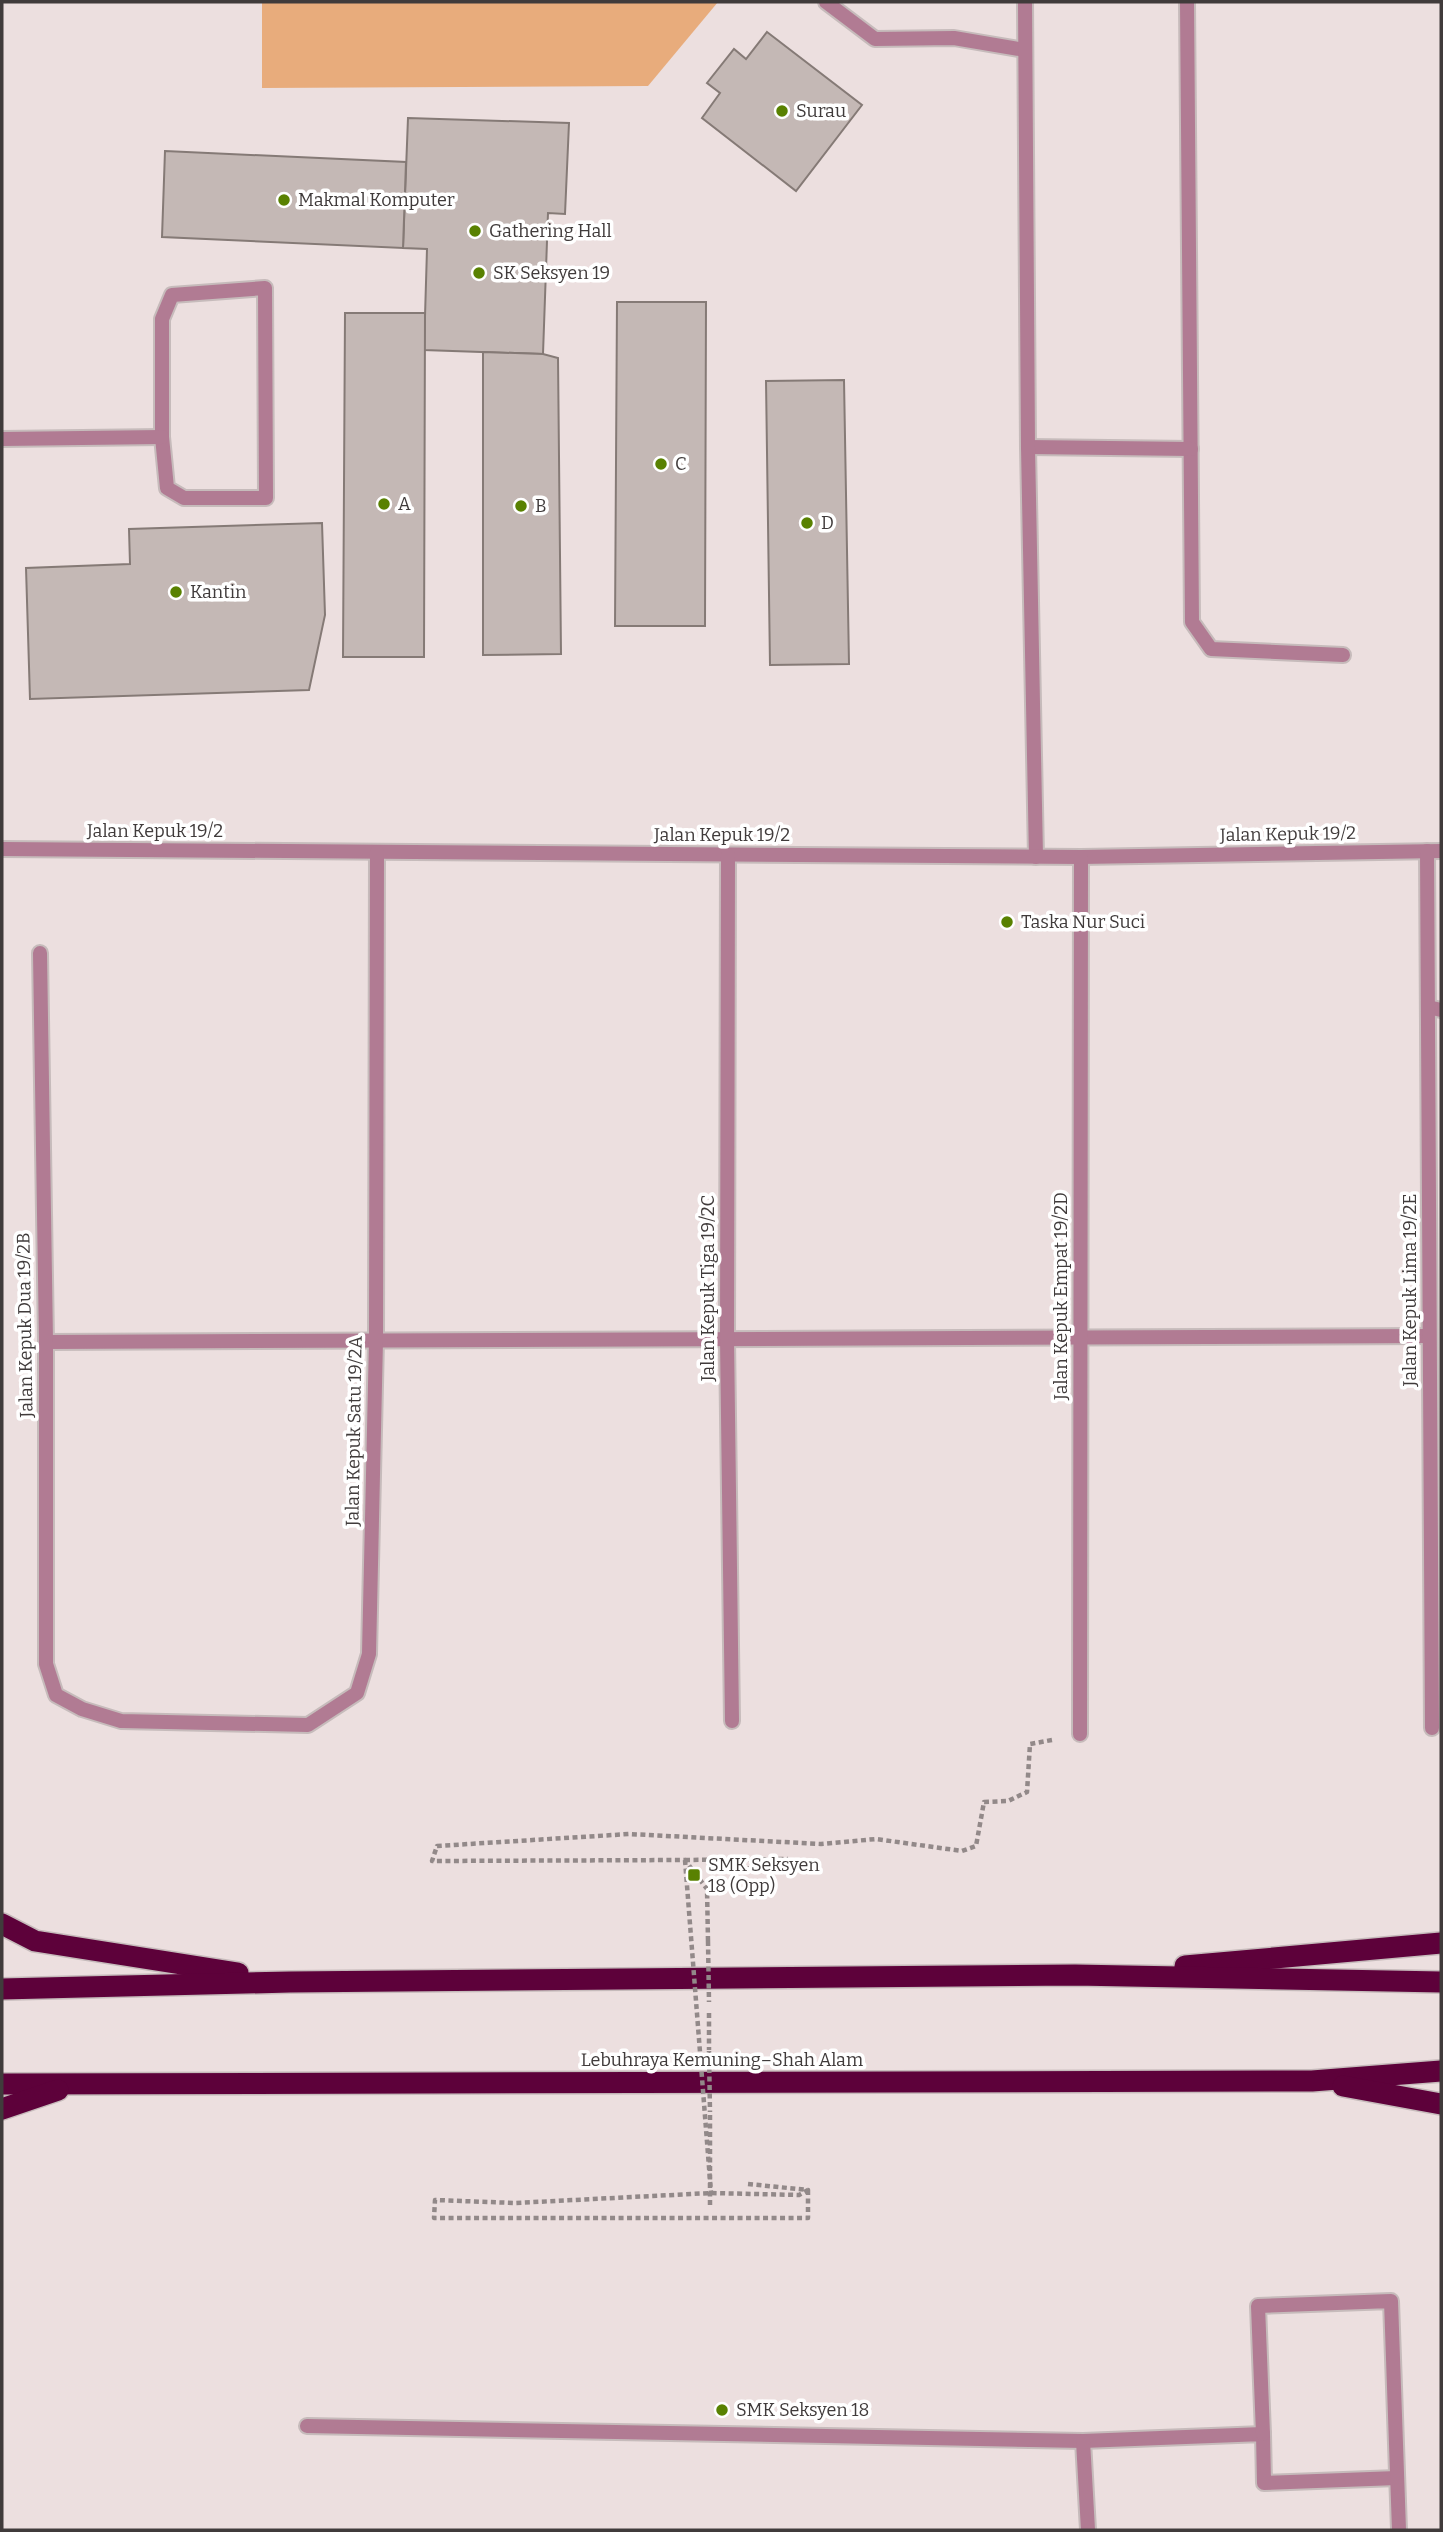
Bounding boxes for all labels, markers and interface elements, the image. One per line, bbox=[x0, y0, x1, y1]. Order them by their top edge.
place label: Surau bbox=[796, 100, 846, 122]
marker: Surau bbox=[774, 103, 790, 119]
place label: Makmal Komputer bbox=[298, 189, 455, 211]
marker: Makmal Komputer bbox=[276, 192, 292, 208]
place label: Gathering Hall bbox=[489, 220, 612, 242]
marker: Gathering Hall bbox=[467, 223, 483, 239]
place label: SK Seksyen 19 bbox=[493, 262, 610, 284]
marker: SK Seksyen 19 bbox=[471, 265, 487, 281]
place label: C bbox=[675, 453, 687, 475]
marker: C bbox=[653, 456, 669, 472]
place label: A bbox=[398, 493, 411, 515]
place label: B bbox=[535, 495, 547, 517]
marker: A bbox=[376, 496, 392, 512]
marker: B bbox=[513, 498, 529, 514]
place label: D bbox=[821, 512, 834, 534]
marker: D bbox=[799, 515, 815, 531]
place label: Kantin bbox=[190, 581, 247, 603]
marker: Kantin bbox=[168, 584, 184, 600]
street label: Jalan Kepuk 19/2 bbox=[86, 820, 223, 842]
street label: Jalan Kepuk 19/2 bbox=[1219, 822, 1356, 846]
street label: Jalan Kepuk 19/2 bbox=[653, 824, 790, 846]
place label: Taska Nur Suci bbox=[1021, 911, 1145, 933]
marker: Taska Nur Suci bbox=[999, 914, 1015, 930]
street label: Jalan Kepuk Empat 19/2D bbox=[1050, 1192, 1072, 1401]
street label: Jalan Kepuk Lima 19/2E bbox=[1399, 1194, 1421, 1387]
street label: Jalan Kepuk Tiga 19/2C bbox=[697, 1195, 719, 1382]
street label: Jalan Kepuk Dua 19/2B bbox=[12, 1232, 38, 1419]
street label: Jalan Kepuk Satu 19/2A bbox=[341, 1335, 367, 1527]
place label: SMK Seksyen 18 (Opp) bbox=[708, 1854, 820, 1897]
marker: SMK Seksyen 18 (Opp) bbox=[686, 1867, 702, 1883]
street label: Lebuhraya Kemuning–Shah Alam bbox=[581, 2049, 863, 2071]
place label: SMK Seksyen 18 bbox=[736, 2399, 869, 2421]
marker: SMK Seksyen 18 bbox=[714, 2402, 730, 2418]

